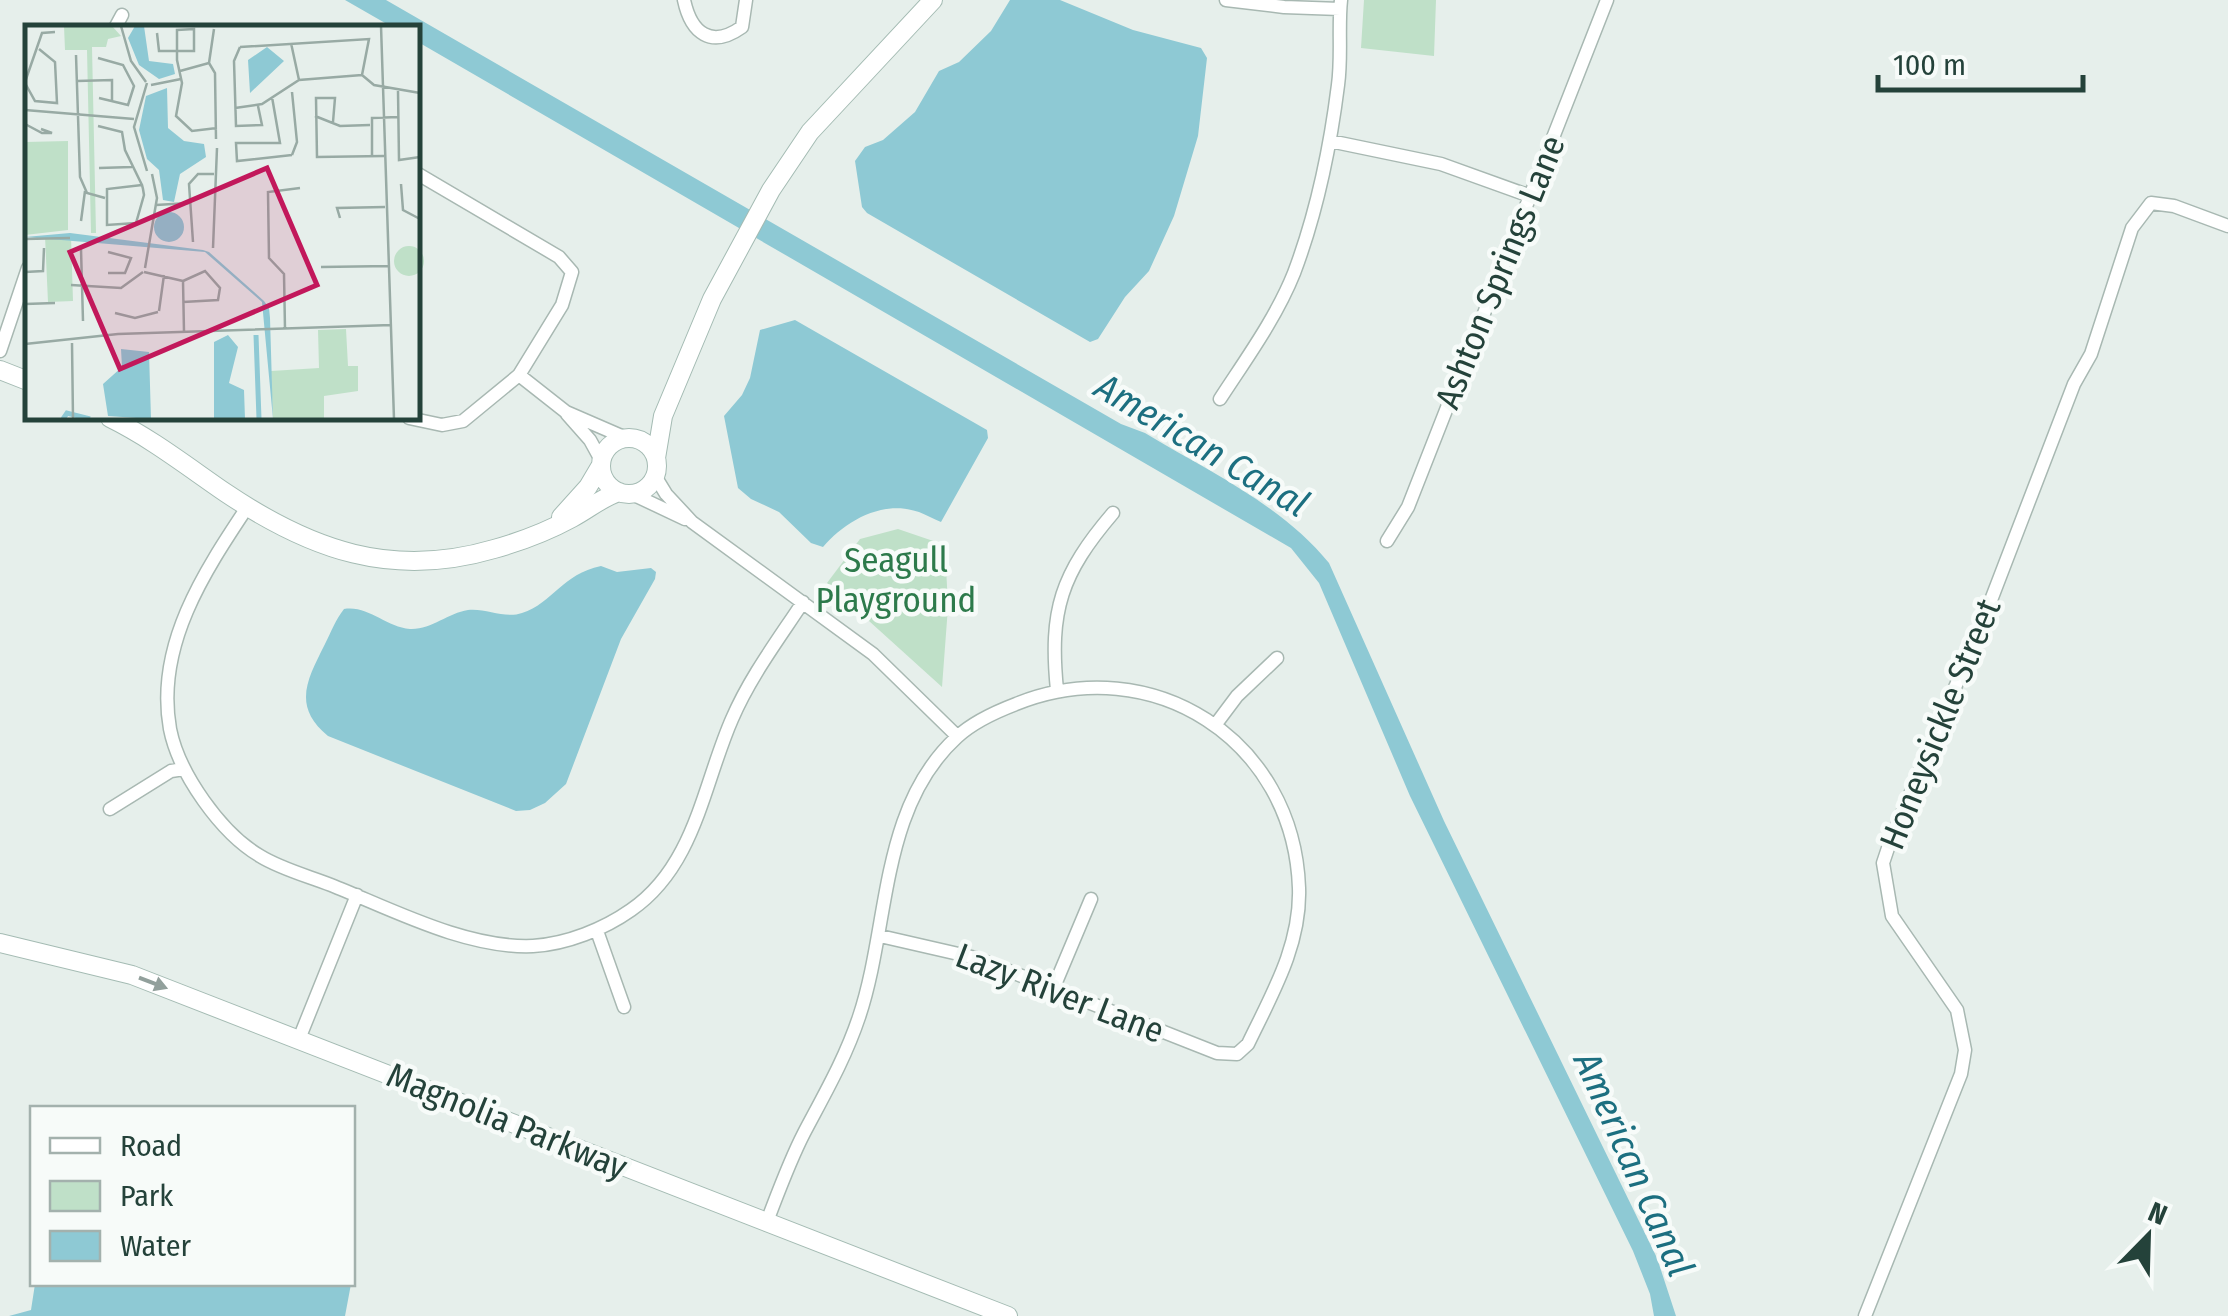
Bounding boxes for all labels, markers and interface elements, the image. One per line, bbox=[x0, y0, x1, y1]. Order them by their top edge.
inset map bbox=[25, 25, 420, 420]
scale bar bbox=[1878, 30, 2083, 92]
text: 100 m bbox=[1893, 47, 1966, 83]
street label: Ashton Springs Lane bbox=[1426, 129, 1574, 415]
water label: American Canal bbox=[1085, 362, 1317, 527]
park label: Seagull Playground bbox=[816, 539, 976, 621]
street label: Honeysickle Street bbox=[1871, 592, 2010, 855]
street label: Lazy River Lane bbox=[950, 934, 1170, 1052]
one-way arrow bbox=[138, 976, 168, 991]
water label: American Canal bbox=[1563, 1043, 1704, 1283]
street label: Magnolia Parkway bbox=[381, 1054, 634, 1188]
legend bbox=[30, 1106, 355, 1286]
text: Road bbox=[120, 1128, 182, 1164]
text: Park bbox=[120, 1178, 173, 1214]
north arrow bbox=[2098, 1186, 2198, 1286]
text: N bbox=[2143, 1195, 2172, 1232]
text: Water bbox=[120, 1228, 191, 1264]

